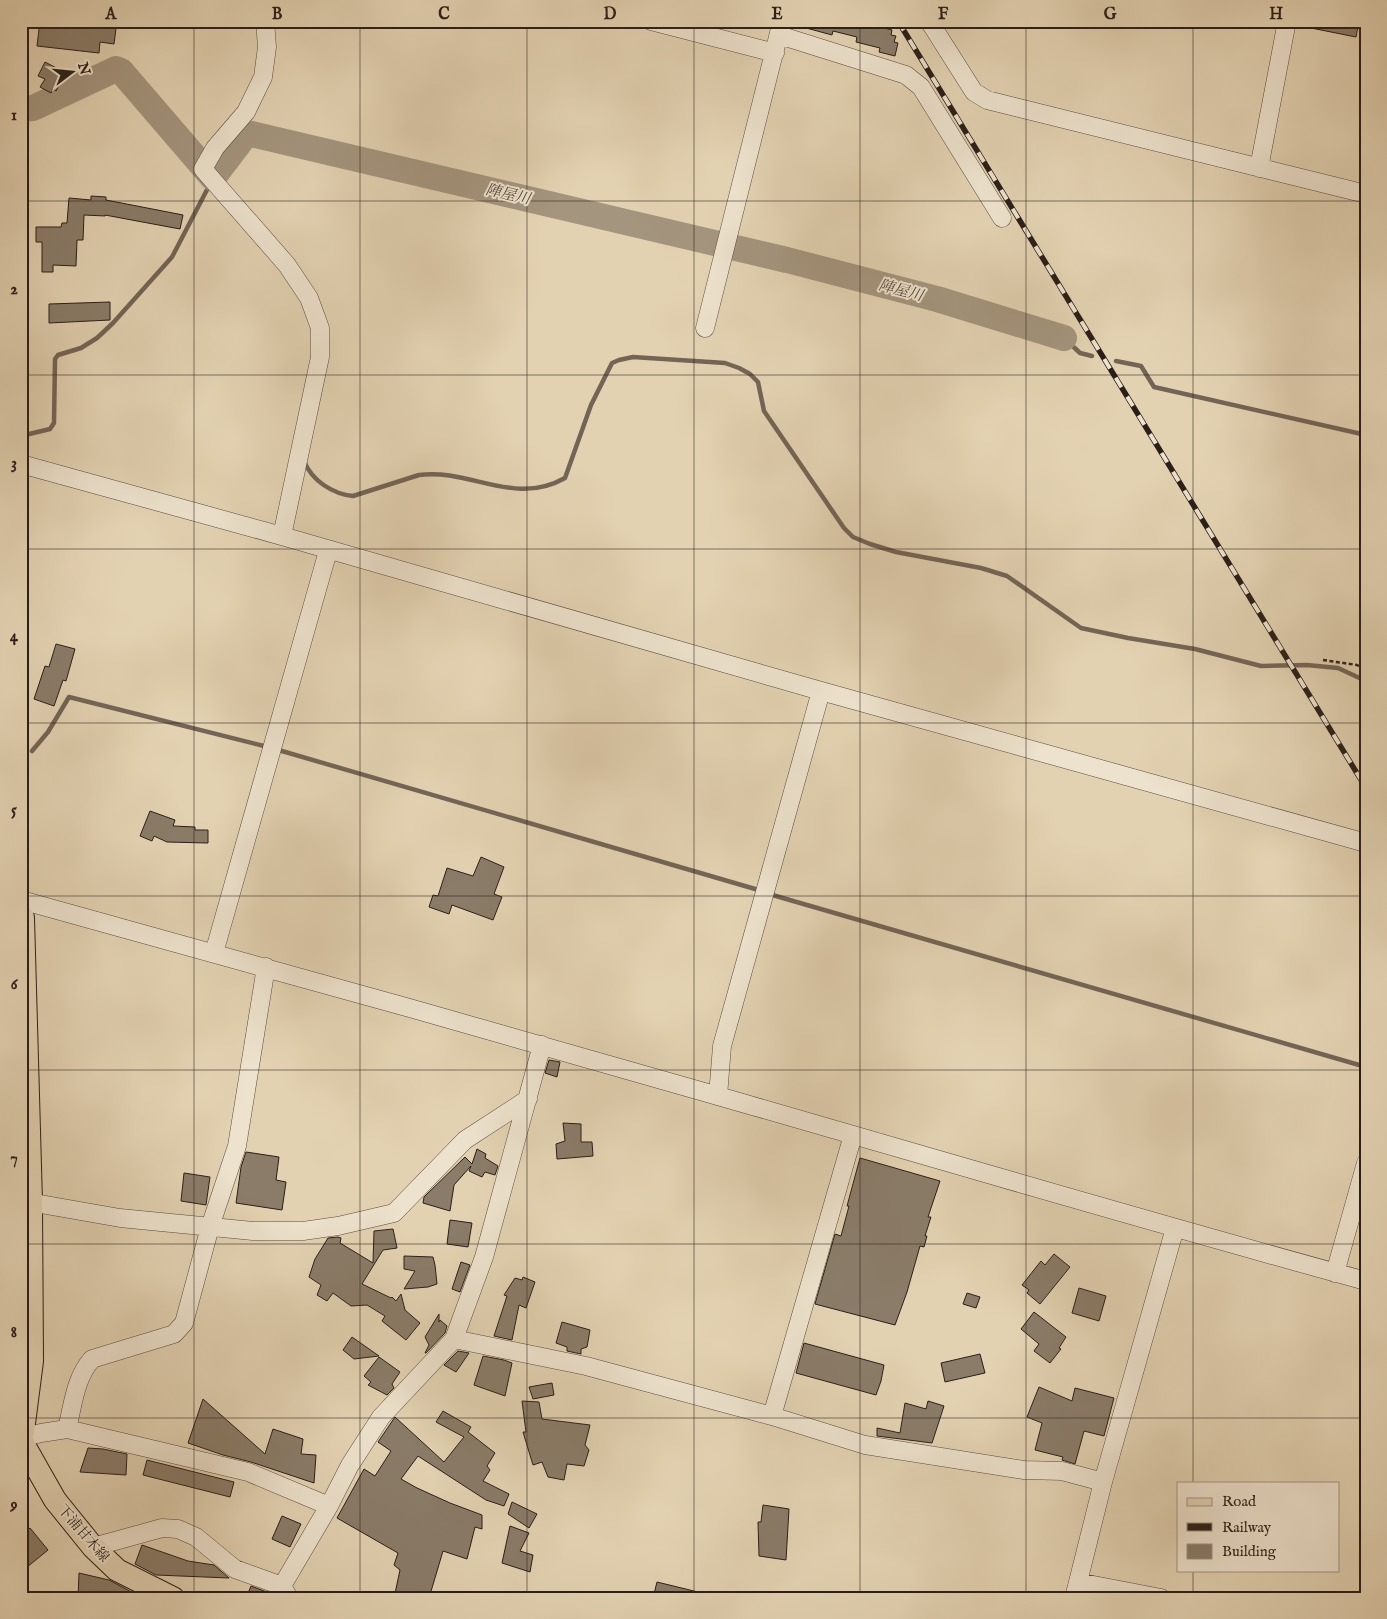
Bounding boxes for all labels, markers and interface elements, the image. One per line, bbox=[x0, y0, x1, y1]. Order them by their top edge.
text: A bbox=[105, 5, 118, 25]
text: B bbox=[272, 5, 283, 25]
text: C bbox=[438, 5, 450, 25]
text: D bbox=[604, 5, 617, 25]
text: E bbox=[771, 5, 783, 25]
text: F bbox=[938, 5, 949, 25]
text: G bbox=[1104, 5, 1117, 25]
text: H bbox=[1269, 5, 1283, 25]
north arrow bbox=[48, 48, 98, 98]
text: N bbox=[73, 59, 94, 77]
text: 1 bbox=[11, 106, 17, 126]
water label: 陣屋川 bbox=[484, 180, 534, 209]
water label: 陣屋川 bbox=[877, 275, 927, 306]
text: 2 bbox=[10, 280, 18, 300]
text: 3 bbox=[11, 454, 17, 474]
text: 4 bbox=[10, 627, 19, 647]
text: 5 bbox=[11, 801, 17, 821]
text: 6 bbox=[11, 975, 19, 995]
text: 7 bbox=[10, 1149, 18, 1169]
text: 8 bbox=[11, 1323, 17, 1343]
legend bbox=[1177, 1482, 1340, 1572]
text: Road bbox=[1222, 1492, 1257, 1511]
text: 9 bbox=[10, 1496, 18, 1516]
street label: 下浦甘木線 bbox=[53, 1501, 113, 1566]
text: Railway bbox=[1222, 1518, 1272, 1537]
text: Building bbox=[1222, 1542, 1277, 1561]

